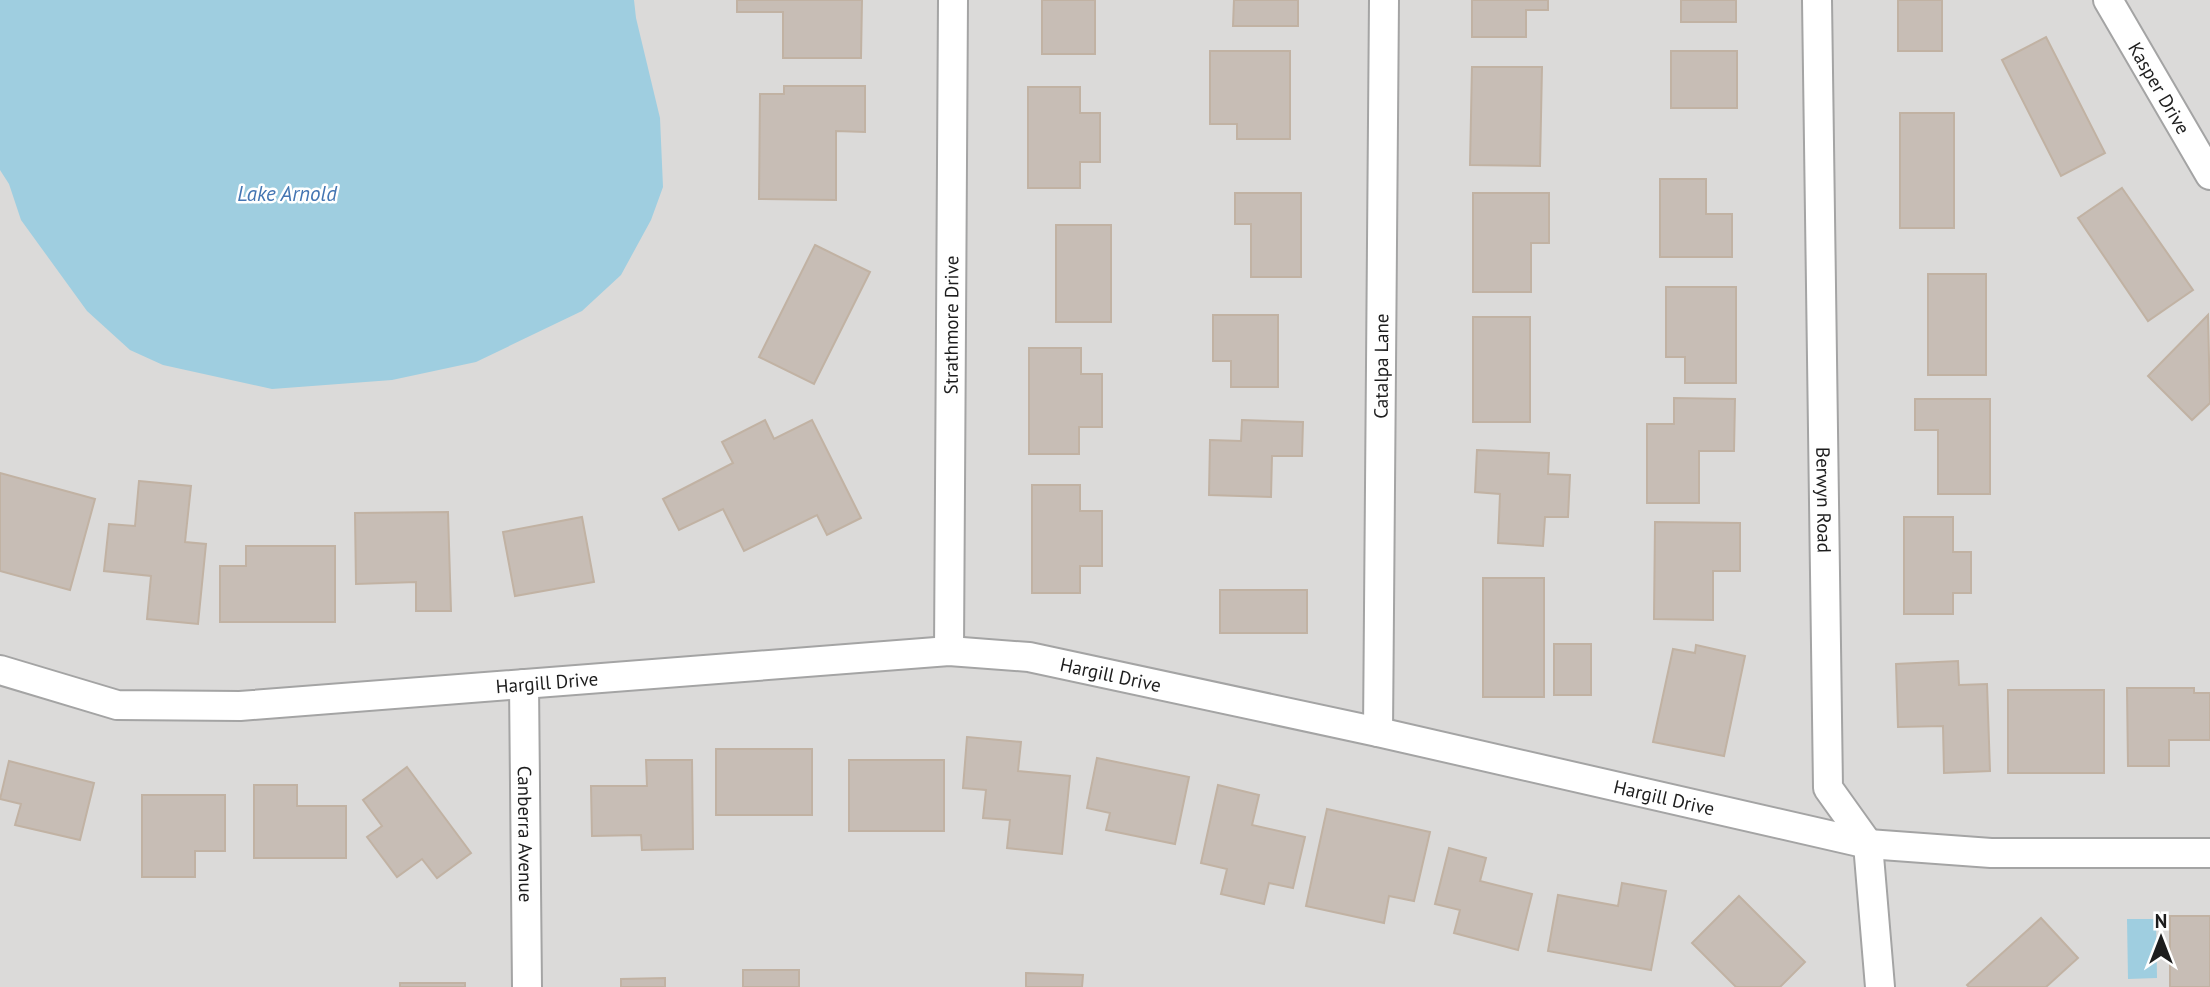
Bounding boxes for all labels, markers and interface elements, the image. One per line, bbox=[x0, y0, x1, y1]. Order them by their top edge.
street label: Kasper Drive bbox=[2123, 38, 2196, 138]
water label: Lake Arnold bbox=[237, 180, 338, 207]
street label: Strathmore Drive bbox=[939, 256, 963, 394]
street label: Catalpa Lane bbox=[1369, 313, 1393, 419]
street label: Berwyn Road bbox=[1811, 447, 1837, 553]
street label: Hargill Drive bbox=[1058, 652, 1163, 697]
street label: Hargill Drive bbox=[495, 666, 599, 698]
street label: Canberra Avenue bbox=[513, 766, 538, 902]
street label: Hargill Drive bbox=[1611, 774, 1717, 821]
north arrow bbox=[2126, 903, 2196, 973]
text: N bbox=[2155, 909, 2167, 933]

